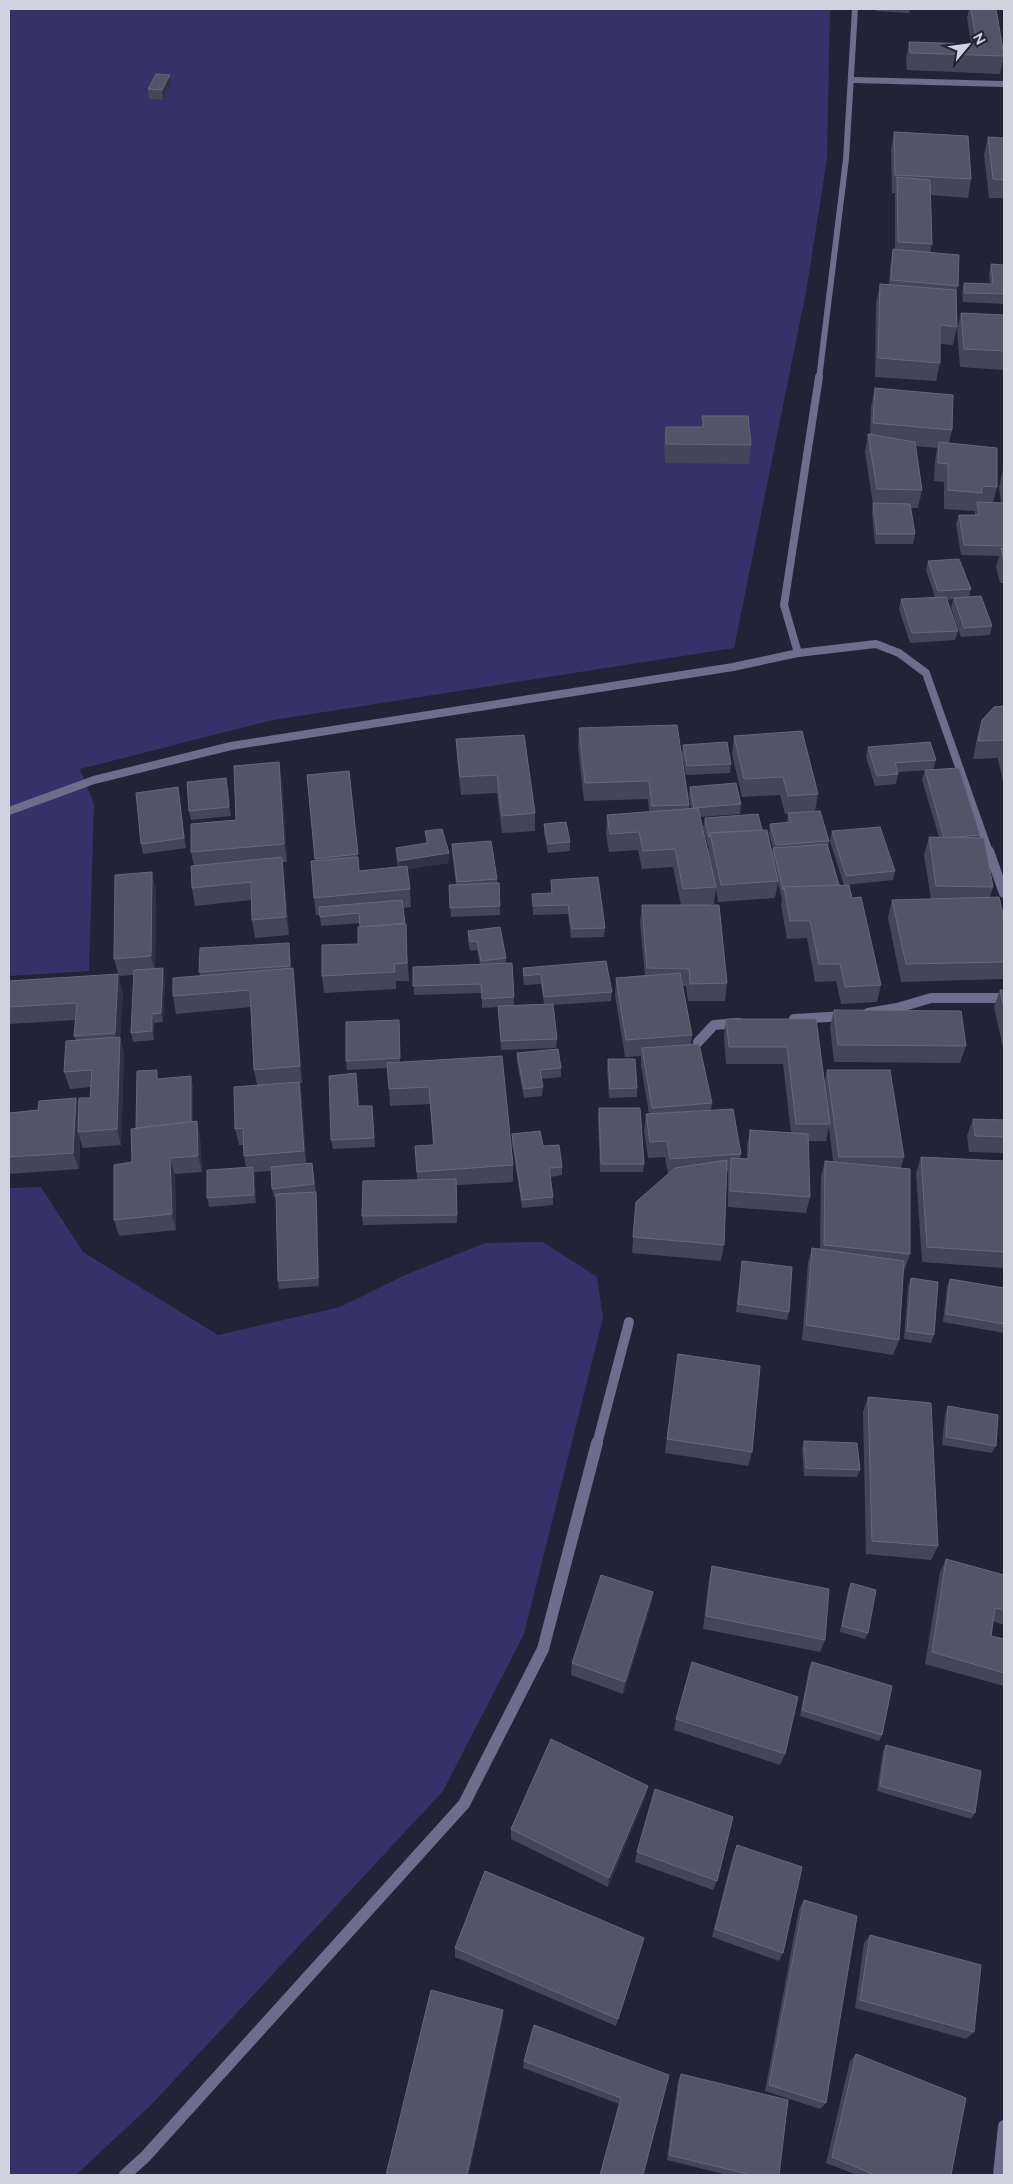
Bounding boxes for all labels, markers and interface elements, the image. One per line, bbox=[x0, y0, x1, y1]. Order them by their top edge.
north arrow bbox=[943, 20, 993, 70]
text: N bbox=[970, 30, 989, 47]

